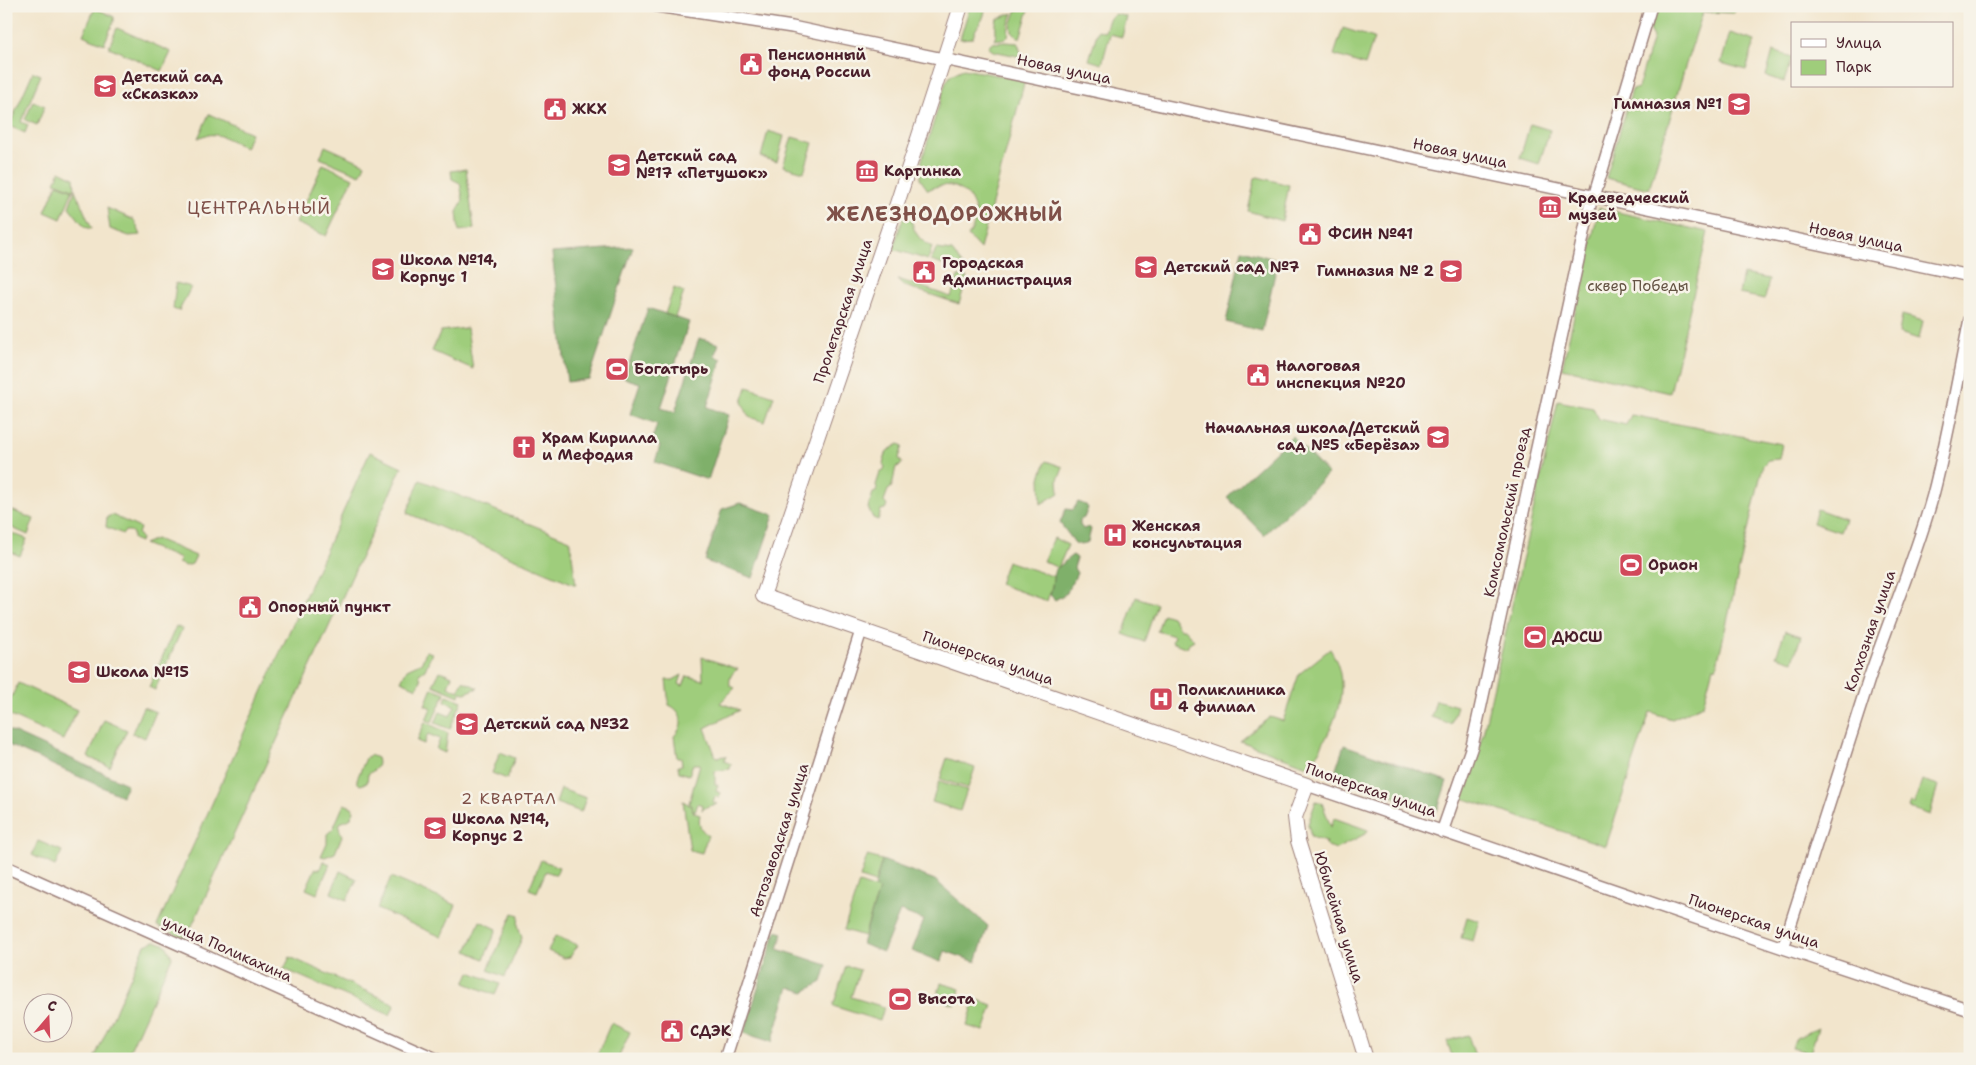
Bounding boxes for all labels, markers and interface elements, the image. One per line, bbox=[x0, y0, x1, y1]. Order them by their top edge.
legend bbox=[1791, 22, 1954, 88]
text: Улица bbox=[1836, 33, 1882, 53]
place label: Пенсионный фонд России bbox=[768, 45, 871, 82]
street label: Новая улица bbox=[1015, 49, 1114, 89]
public building icon: Пенсионный фонд России bbox=[738, 51, 764, 77]
text: Парк bbox=[1836, 57, 1872, 77]
place label: Детский сад «Сказка» bbox=[122, 67, 223, 104]
school or university icon: Детский сад «Сказка» bbox=[92, 73, 118, 99]
school or university icon: Гимназия №1 bbox=[1726, 91, 1752, 117]
place label: Гимназия №1 bbox=[1614, 94, 1722, 114]
public building icon: ЖКХ bbox=[542, 96, 568, 122]
place label: ЖКХ bbox=[572, 99, 607, 119]
street label: Новая улица bbox=[1411, 133, 1510, 173]
place label: Детский сад №17 «Петушок» bbox=[636, 146, 768, 183]
school or university icon: Детский сад №17 «Петушок» bbox=[606, 152, 632, 178]
museum icon: Картинка bbox=[854, 158, 880, 184]
place label: Картинка bbox=[884, 161, 962, 181]
place label: Краеведческий музей bbox=[1568, 188, 1690, 225]
museum icon: Краеведческий музей bbox=[1537, 194, 1563, 220]
district label: ЦЕНТРАЛЬНЫЙ bbox=[187, 196, 331, 220]
district label: ЖЕЛЕЗНОДОРОЖНЫЙ bbox=[827, 200, 1063, 227]
street label: Новая улица bbox=[1807, 217, 1906, 257]
public building icon: ФСИН №41 bbox=[1297, 221, 1323, 247]
place label: ФСИН №41 bbox=[1328, 224, 1413, 244]
street label: Пролетарская улица bbox=[809, 235, 877, 386]
place label: Школа №14, Корпус 1 bbox=[400, 250, 497, 287]
place label: Городская Администрация bbox=[942, 253, 1072, 290]
school or university icon: Детский сад №7 bbox=[1133, 254, 1159, 280]
school or university icon: Школа №14, Корпус 1 bbox=[370, 256, 396, 282]
place label: Детский сад №7 bbox=[1164, 257, 1300, 277]
school or university icon: Гимназия № 2 bbox=[1438, 258, 1464, 284]
public building icon: Городская Администрация bbox=[911, 259, 937, 285]
place label: Гимназия № 2 bbox=[1317, 261, 1434, 281]
park label: сквер Победы bbox=[1587, 276, 1689, 296]
sports icon: Богатырь bbox=[604, 356, 630, 382]
place label: Налоговая инспекция №20 bbox=[1276, 356, 1406, 393]
place label: Богатырь bbox=[634, 359, 708, 379]
public building icon: Налоговая инспекция №20 bbox=[1245, 362, 1271, 388]
place label: Начальная школа/Детский сад №5 «Берёза» bbox=[1205, 418, 1421, 455]
school or university icon: Начальная школа/Детский сад №5 «Берёза» bbox=[1425, 424, 1451, 450]
street label: Комсомольский проезд bbox=[1479, 425, 1535, 599]
place label: Храм Кирилла и Мефодия bbox=[542, 428, 658, 465]
church icon: Храм Кирилла и Мефодия bbox=[511, 434, 537, 460]
place label: Женская консультация bbox=[1132, 516, 1242, 553]
hospital icon: Женская консультация bbox=[1102, 522, 1128, 548]
sports icon: Орион bbox=[1618, 552, 1644, 578]
place label: Орион bbox=[1648, 555, 1698, 575]
street label: Колхозная улица bbox=[1840, 567, 1900, 694]
public building icon: Опорный пункт bbox=[237, 594, 263, 620]
place label: Опорный пункт bbox=[268, 597, 391, 617]
sports icon: ДЮСШ bbox=[1522, 624, 1548, 650]
street label: Пионерская улица bbox=[920, 626, 1057, 690]
place label: ДЮСШ bbox=[1552, 627, 1603, 647]
school or university icon: Школа №15 bbox=[66, 659, 92, 685]
place label: Школа №15 bbox=[96, 662, 189, 682]
place label: Поликлиника 4 филиал bbox=[1178, 680, 1286, 717]
hospital icon: Поликлиника 4 филиал bbox=[1148, 686, 1174, 712]
school or university icon: Детский сад №32 bbox=[454, 711, 480, 737]
place label: Детский сад №32 bbox=[484, 714, 630, 734]
street label: Пионерская улица bbox=[1303, 758, 1440, 822]
street label: Автозаводская улица bbox=[745, 760, 814, 919]
district label: 2 КВАРТАЛ bbox=[461, 788, 557, 809]
place label: Школа №14, Корпус 2 bbox=[452, 809, 549, 846]
school or university icon: Школа №14, Корпус 2 bbox=[422, 815, 448, 841]
street label: Юбилейная улица bbox=[1310, 849, 1369, 986]
street label: Пионерская улица bbox=[1686, 889, 1823, 953]
street label: улица Поликахина bbox=[159, 911, 296, 987]
sports icon: Высота bbox=[887, 986, 913, 1012]
place label: Высота bbox=[918, 989, 976, 1009]
north arrow bbox=[22, 992, 72, 1042]
text: С bbox=[45, 996, 59, 1016]
public building icon: СДЭК bbox=[659, 1018, 685, 1044]
place label: СДЭК bbox=[690, 1021, 732, 1041]

